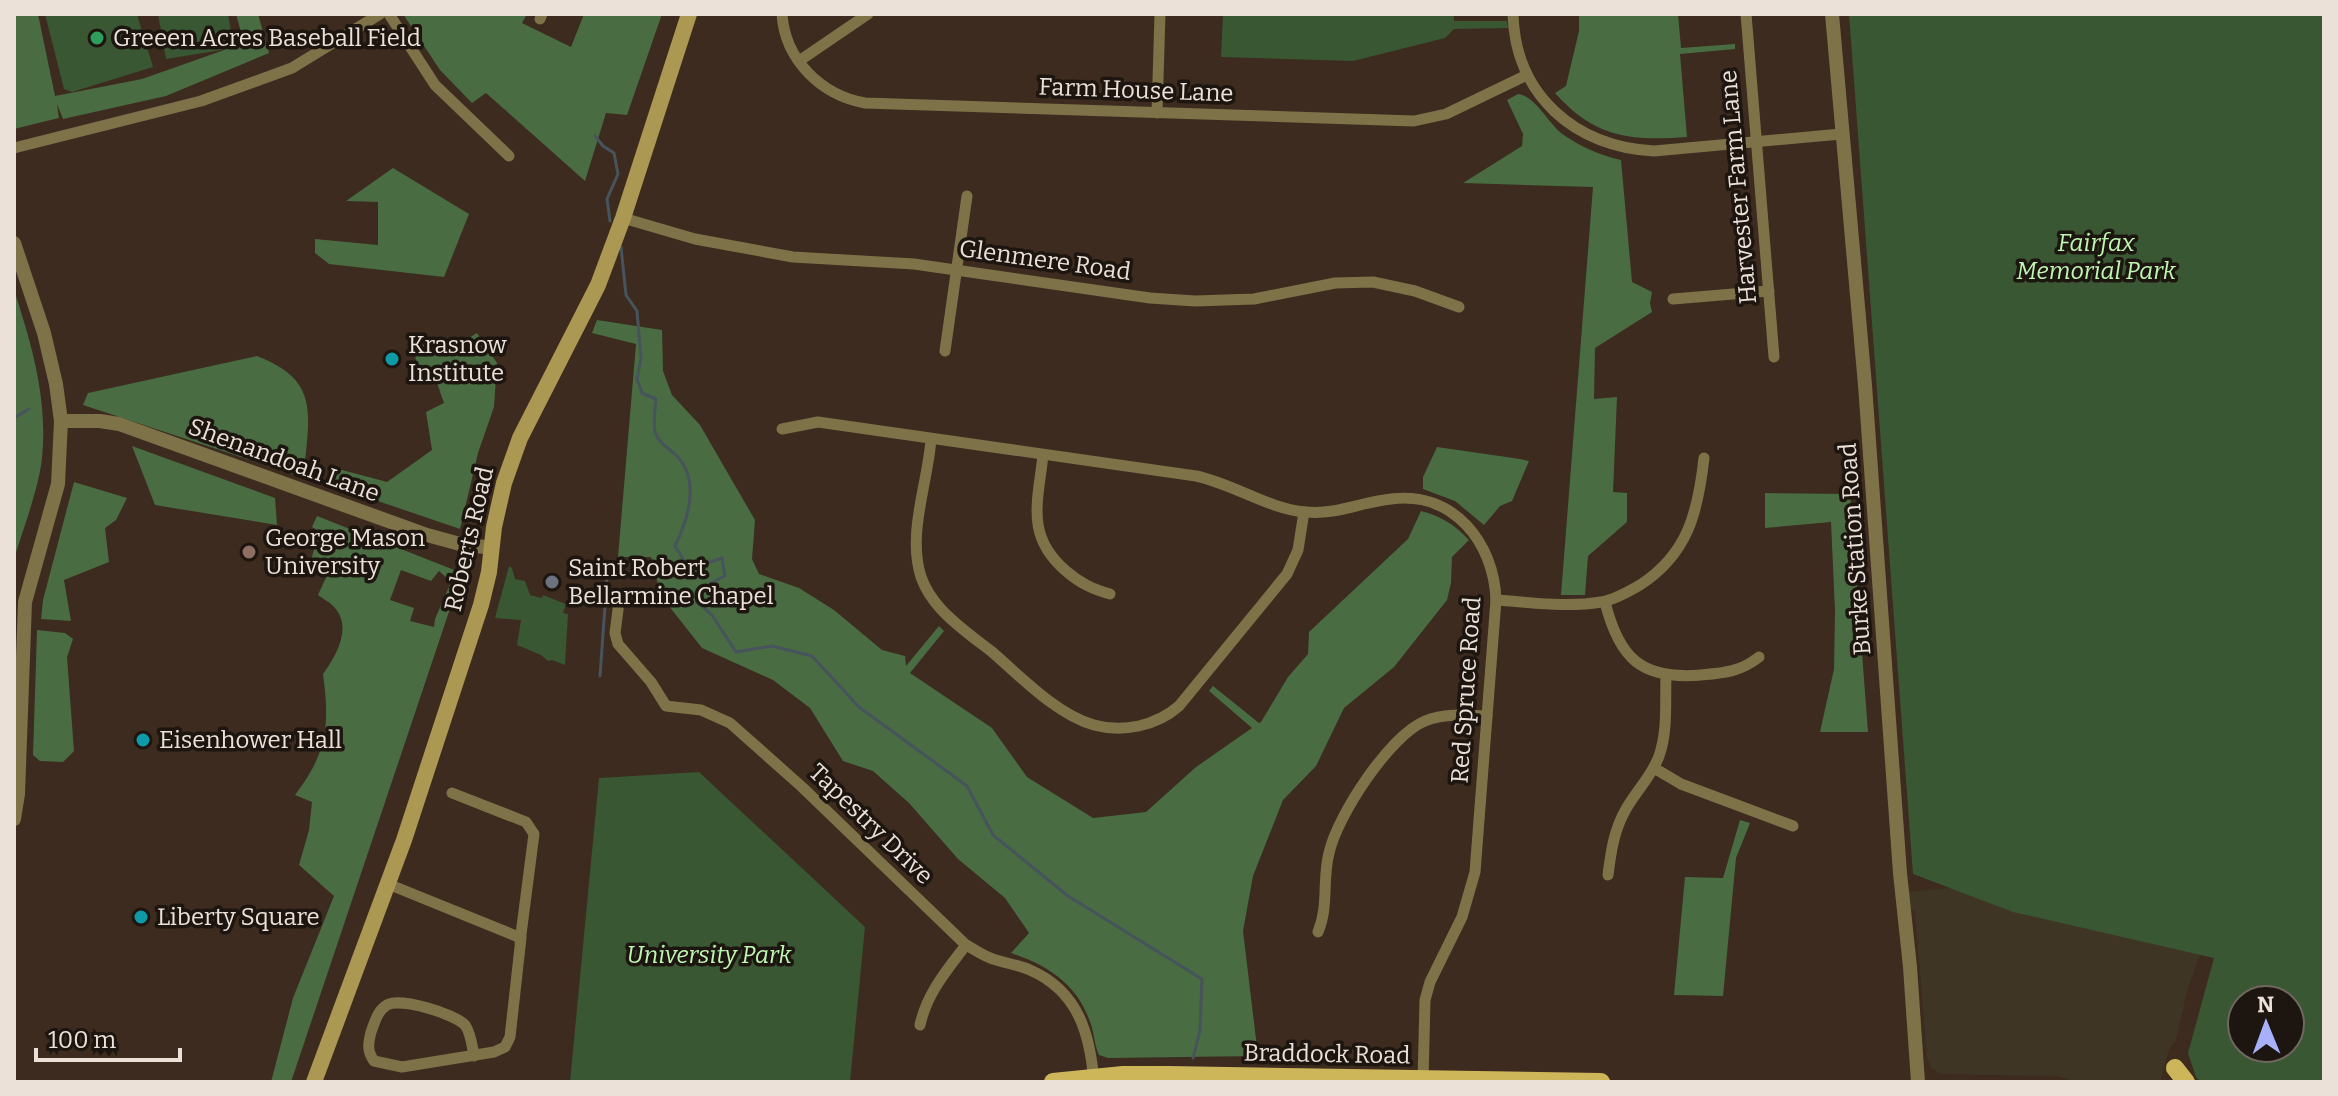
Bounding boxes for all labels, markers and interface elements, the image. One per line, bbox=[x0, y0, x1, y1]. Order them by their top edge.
place label: Greeen Acres Baseball Field bbox=[113, 24, 421, 52]
marker: Greeen Acres Baseball Field bbox=[88, 29, 106, 47]
street label: Harvester Farm Lane bbox=[1714, 69, 1762, 305]
street label: Farm House Lane bbox=[1038, 73, 1234, 107]
park label: Fairfax Memorial Park bbox=[2016, 229, 2177, 285]
street label: Glenmere Road bbox=[957, 234, 1133, 286]
place label: Krasnow Institute bbox=[408, 331, 508, 387]
marker: Krasnow Institute bbox=[383, 350, 401, 368]
street label: Shenandoah Lane bbox=[185, 412, 383, 508]
street label: Burke Station Road bbox=[1834, 442, 1876, 656]
street label: Roberts Road bbox=[439, 464, 499, 614]
place label: George Mason University bbox=[265, 524, 425, 580]
marker: George Mason University bbox=[240, 543, 258, 561]
place label: Saint Robert Bellarmine Chapel bbox=[568, 554, 774, 610]
marker: Saint Robert Bellarmine Chapel bbox=[543, 573, 561, 591]
street label: Red Spruce Road bbox=[1446, 596, 1486, 784]
place label: Eisenhower Hall bbox=[159, 726, 342, 754]
marker: Eisenhower Hall bbox=[134, 731, 152, 749]
street label: Tapestry Drive bbox=[803, 758, 939, 890]
place label: Liberty Square bbox=[157, 903, 320, 931]
marker: Liberty Square bbox=[132, 908, 150, 926]
park label: University Park bbox=[626, 941, 793, 969]
north arrow bbox=[2226, 984, 2306, 1064]
text: N bbox=[2257, 991, 2274, 1018]
scale bar bbox=[36, 1012, 180, 1062]
text: 100 m bbox=[48, 1026, 116, 1054]
street label: Braddock Road bbox=[1243, 1039, 1411, 1069]

